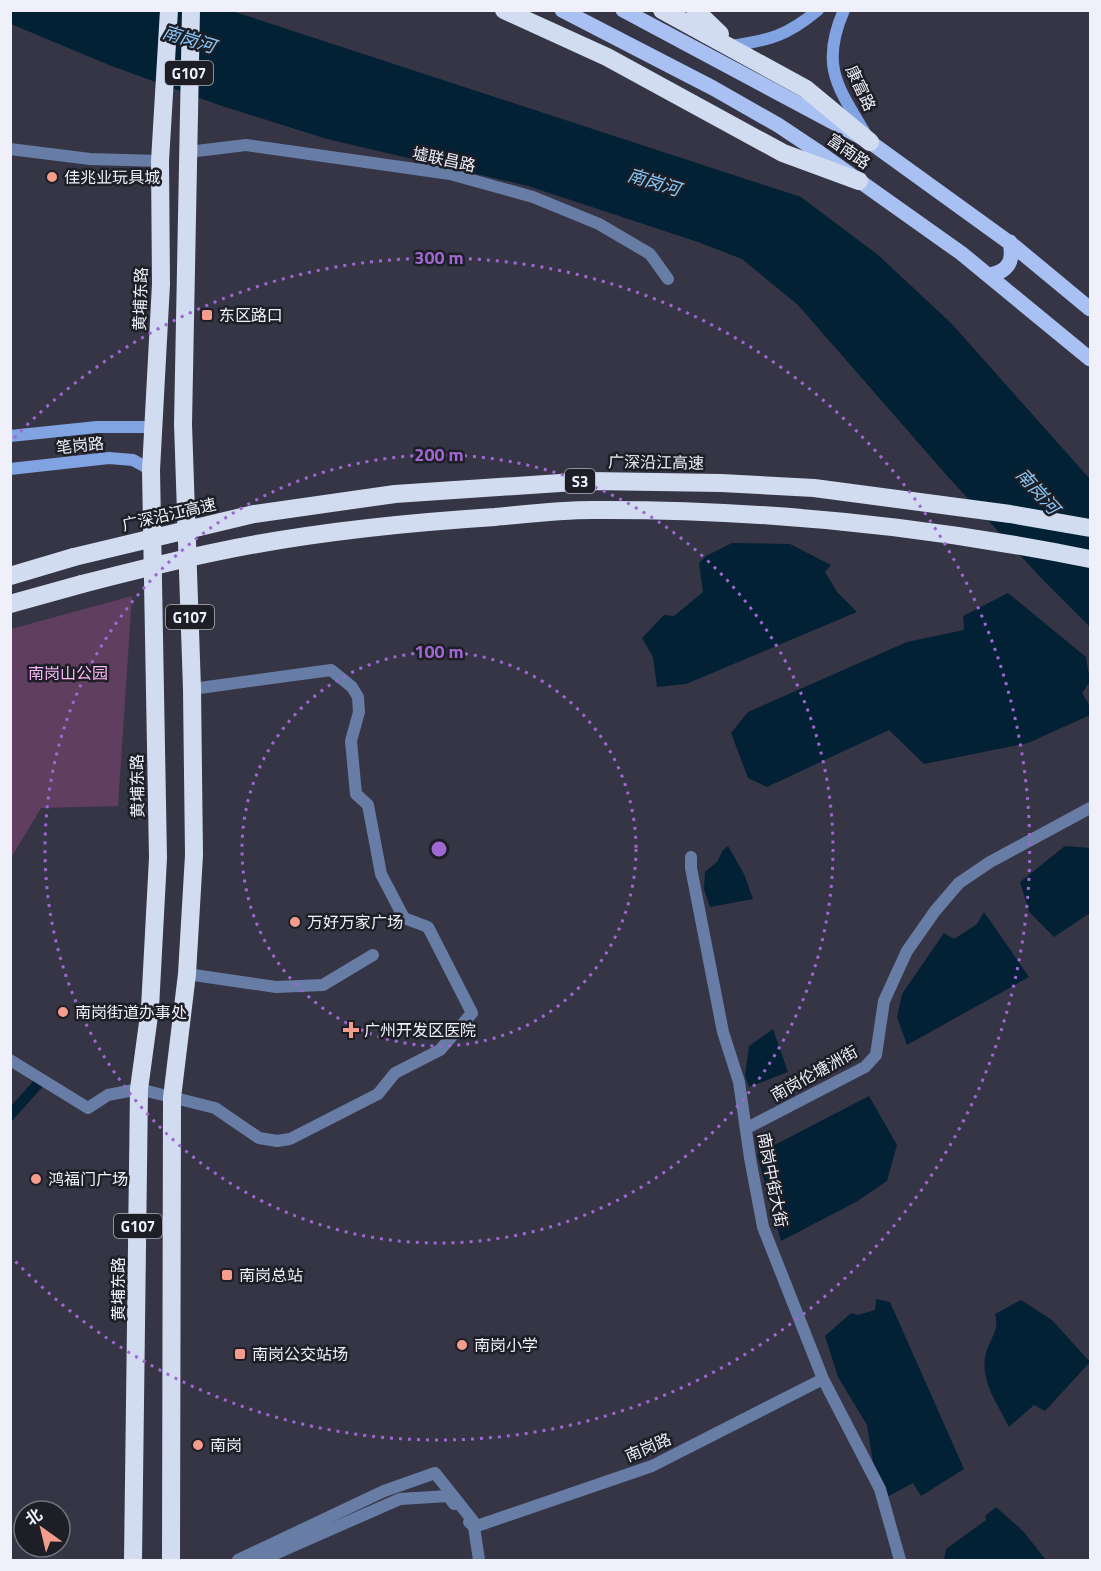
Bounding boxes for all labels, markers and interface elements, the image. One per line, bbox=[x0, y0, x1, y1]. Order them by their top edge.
water label: 南岗河 bbox=[159, 18, 222, 61]
road number: G107 bbox=[165, 61, 213, 85]
street label: 康富路 bbox=[840, 61, 882, 115]
street label: 富南路 bbox=[822, 127, 876, 175]
street label: 墟联昌路 bbox=[410, 141, 478, 177]
water label: 南岗河 bbox=[624, 161, 687, 204]
place label: 佳兆业玩具城 bbox=[64, 165, 160, 189]
marker: 佳兆业玩具城 bbox=[45, 170, 59, 184]
text: 300 m bbox=[414, 244, 464, 271]
street label: 黄埔东路 bbox=[127, 267, 153, 331]
place label: 东区路口 bbox=[219, 303, 283, 327]
marker: 东区路口 bbox=[200, 308, 214, 322]
street label: 笔岗路 bbox=[55, 431, 105, 459]
text: 200 m bbox=[414, 441, 464, 468]
street label: 广深沿江高速 bbox=[608, 449, 704, 475]
water label: 南岗河 bbox=[1010, 462, 1068, 522]
road number: S3 bbox=[565, 469, 595, 493]
street label: 广深沿江高速 bbox=[120, 492, 218, 536]
road number: G107 bbox=[166, 605, 214, 629]
text: 100 m bbox=[414, 638, 464, 665]
park label: 南岗山公园 bbox=[28, 661, 108, 685]
street label: 黄埔东路 bbox=[124, 754, 150, 818]
centre of rings bbox=[429, 839, 449, 859]
place label: 万好万家广场 bbox=[307, 910, 403, 934]
marker: 万好万家广场 bbox=[288, 915, 302, 929]
place label: 南岗街道办事处 bbox=[75, 1000, 187, 1024]
marker: 南岗街道办事处 bbox=[56, 1005, 70, 1019]
place label: 广州开发区医院 bbox=[364, 1018, 476, 1042]
marker: 广州开发区医院 bbox=[342, 1021, 360, 1039]
street label: 南岗伦塘洲街 bbox=[766, 1039, 862, 1107]
street label: 南岗中街大街 bbox=[752, 1131, 794, 1229]
place label: 鸿福门广场 bbox=[48, 1167, 128, 1191]
marker: 鸿福门广场 bbox=[29, 1172, 43, 1186]
road number: G107 bbox=[114, 1214, 162, 1238]
street label: 黄埔东路 bbox=[106, 1257, 130, 1321]
place label: 南岗总站 bbox=[239, 1263, 303, 1287]
marker: 南岗总站 bbox=[220, 1268, 234, 1282]
place label: 南岗小学 bbox=[474, 1333, 538, 1357]
marker: 南岗小学 bbox=[455, 1338, 469, 1352]
place label: 南岗公交站场 bbox=[252, 1342, 348, 1366]
marker: 南岗公交站场 bbox=[233, 1347, 247, 1361]
street label: 南岗路 bbox=[621, 1427, 675, 1467]
place label: 南岗 bbox=[210, 1433, 242, 1457]
marker: 南岗 bbox=[191, 1438, 205, 1452]
north arrow bbox=[12, 1499, 72, 1559]
text: 北 bbox=[20, 1502, 47, 1531]

